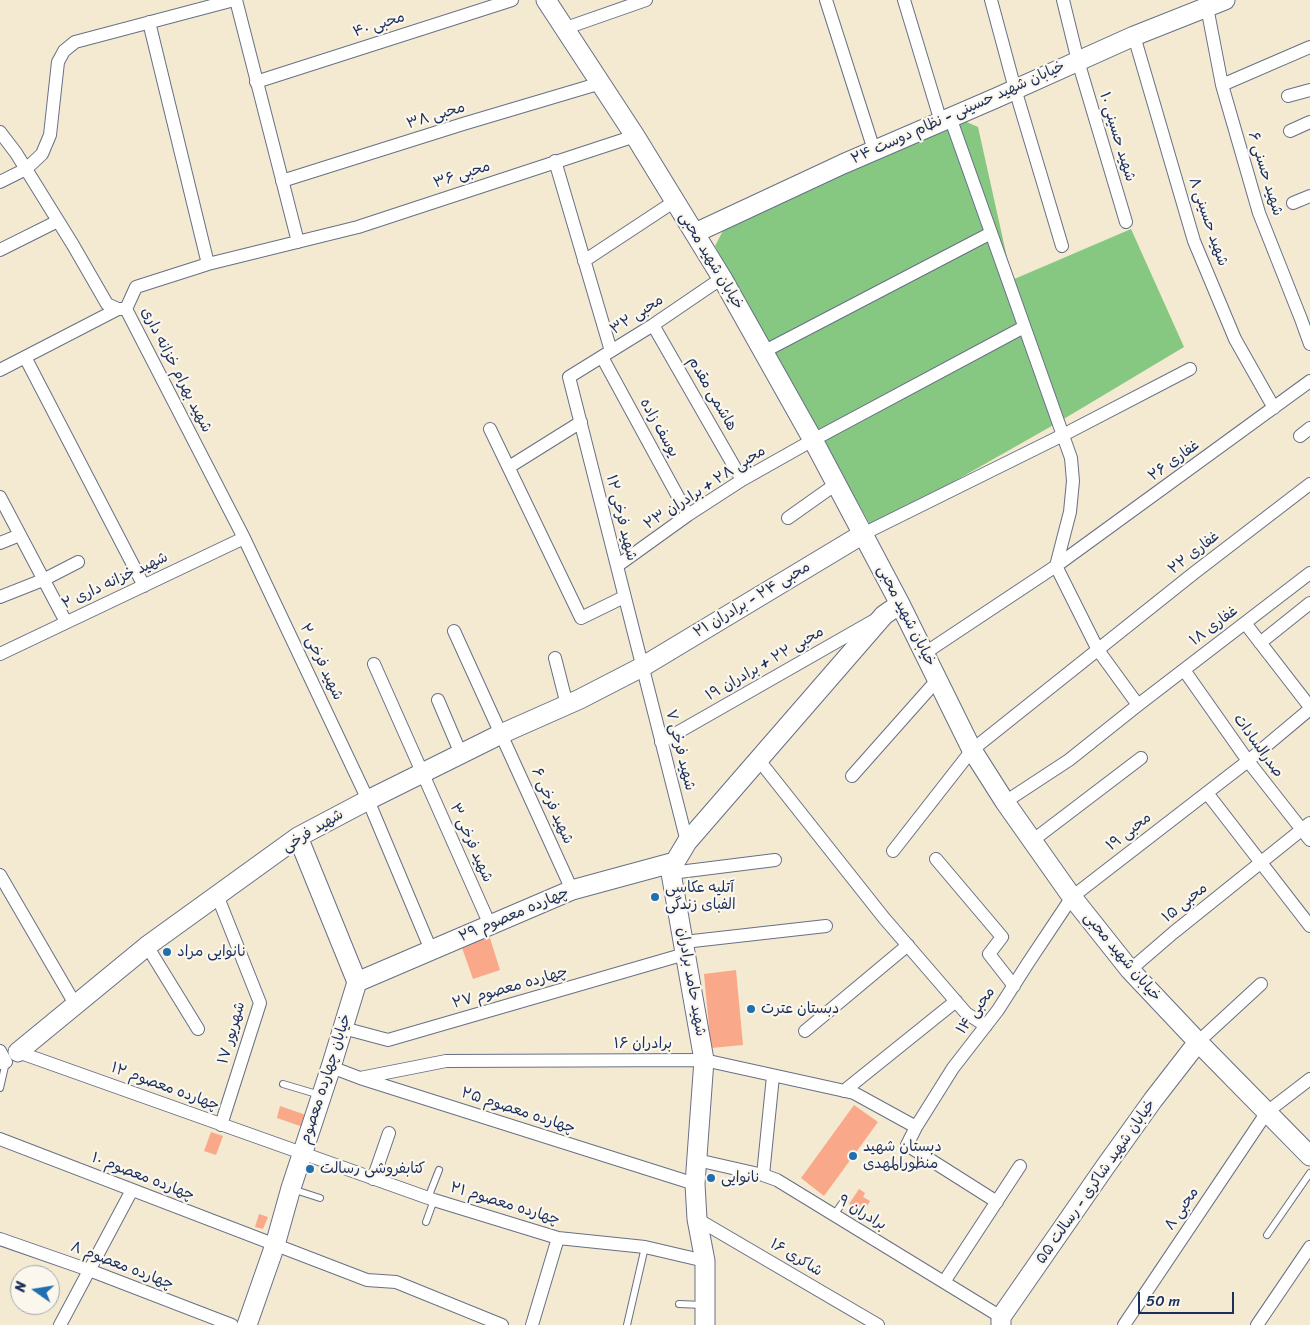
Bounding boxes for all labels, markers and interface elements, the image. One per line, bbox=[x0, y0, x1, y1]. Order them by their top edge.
street label: محبی ۴۰ bbox=[351, 8, 407, 42]
street label: خیابان شهید حسینی - نظام دوست ۲۴ bbox=[848, 58, 1068, 168]
street label: شهید حسینی ۱۰ bbox=[1095, 90, 1139, 184]
street label: محبی ۳۸ bbox=[405, 99, 467, 133]
street label: شهید حسنی ۶ bbox=[1244, 130, 1286, 218]
street label: محبی ۳۶ bbox=[431, 157, 493, 193]
street label: شهید حسینی ۸ bbox=[1184, 175, 1232, 269]
street label: خیابان شهید محبی bbox=[675, 209, 747, 313]
street label: محبی ۳۲ bbox=[607, 291, 667, 339]
street label: شهید بهرام خزانه داری bbox=[137, 304, 215, 436]
street label: هاشمی مقدم bbox=[684, 354, 740, 434]
street label: یوسف زاده bbox=[635, 395, 683, 461]
street label: غفاری ۲۶ bbox=[1145, 436, 1203, 486]
street label: محبی ۲۸ + برادران ۲۳ bbox=[641, 442, 769, 534]
street label: شهید فرخی ۱۲ bbox=[602, 473, 640, 563]
street label: غفاری ۲۲ bbox=[1165, 527, 1223, 579]
street label: شهید خزانه داری ۲ bbox=[59, 549, 171, 613]
street label: محبی ۲۴ - برادران ۲۱ bbox=[690, 558, 814, 642]
street label: خیابان شهید محبی bbox=[873, 563, 939, 669]
street label: غفاری ۱۸ bbox=[1186, 602, 1242, 650]
street label: شهید فرخی ۲ bbox=[295, 621, 347, 703]
street label: محبی ۲۲ + برادران ۱۹ bbox=[703, 623, 827, 705]
street label: شهید فرخی ۷ bbox=[661, 708, 699, 792]
street label: صدرالسادات bbox=[1229, 711, 1287, 781]
street label: شهید فرخی ۶ bbox=[527, 765, 577, 847]
street label: شهید فرخی ۳ bbox=[446, 801, 496, 885]
street label: شهید فرخی bbox=[279, 806, 347, 856]
street label: محبی ۱۹ bbox=[1103, 809, 1155, 855]
place label: آتلیه عکاسی الفبای زندگی bbox=[665, 879, 736, 914]
street label: محبی ۱۵ bbox=[1159, 879, 1211, 927]
street label: چهارده معصوم ۲۹ bbox=[456, 884, 572, 946]
marker: آتلیه عکاسی الفبای زندگی bbox=[649, 891, 661, 903]
street label: خیابان شهید محبی bbox=[1079, 909, 1165, 1005]
street label: شهید حامد برادران bbox=[673, 926, 709, 1038]
place label: نانوایی مراد bbox=[177, 943, 246, 961]
marker: نانوایی مراد bbox=[161, 946, 173, 958]
street label: چهارده معصوم ۲۷ bbox=[450, 963, 570, 1013]
street label: محبی ۱۴ bbox=[953, 984, 999, 1038]
street label: ۱۷ شهریور bbox=[215, 1000, 249, 1066]
place label: دبستان عترت bbox=[761, 1000, 839, 1018]
marker: دبستان عترت bbox=[745, 1003, 757, 1015]
street label: خیابان چهارده معصوم bbox=[296, 1012, 356, 1146]
street label: برادران ۱۶ bbox=[614, 1035, 672, 1053]
street label: چهارده معصوم ۱۲ bbox=[108, 1059, 222, 1115]
street label: چهارده معصوم ۲۵ bbox=[459, 1084, 577, 1138]
street label: خیابان شهید شاکری - رسالت ۵۵ bbox=[1032, 1096, 1160, 1268]
place label: دبستان شهید منظورالمهدی bbox=[863, 1138, 942, 1173]
street label: چهارده معصوم ۱۰ bbox=[89, 1149, 197, 1205]
marker: دبستان شهید منظورالمهدی bbox=[847, 1150, 859, 1162]
place label: کتابفروشی رسالت bbox=[320, 1160, 425, 1178]
marker: کتابفروشی رسالت bbox=[304, 1163, 316, 1175]
place label: نانوایی bbox=[721, 1169, 760, 1187]
marker: نانوایی bbox=[705, 1172, 717, 1184]
street label: چهارده معصوم ۲۱ bbox=[448, 1179, 562, 1229]
street label: محبی ۸ bbox=[1161, 1184, 1203, 1234]
street label: برادران ۹ bbox=[835, 1192, 889, 1234]
street label: شاکری ۱۶ bbox=[766, 1235, 826, 1281]
street label: چهارده معصوم ۸ bbox=[68, 1238, 176, 1294]
north arrow bbox=[10, 1265, 60, 1315]
text: N bbox=[8, 1279, 34, 1294]
scale bar bbox=[1140, 1282, 1236, 1314]
text: 50 m bbox=[1146, 1288, 1180, 1314]

